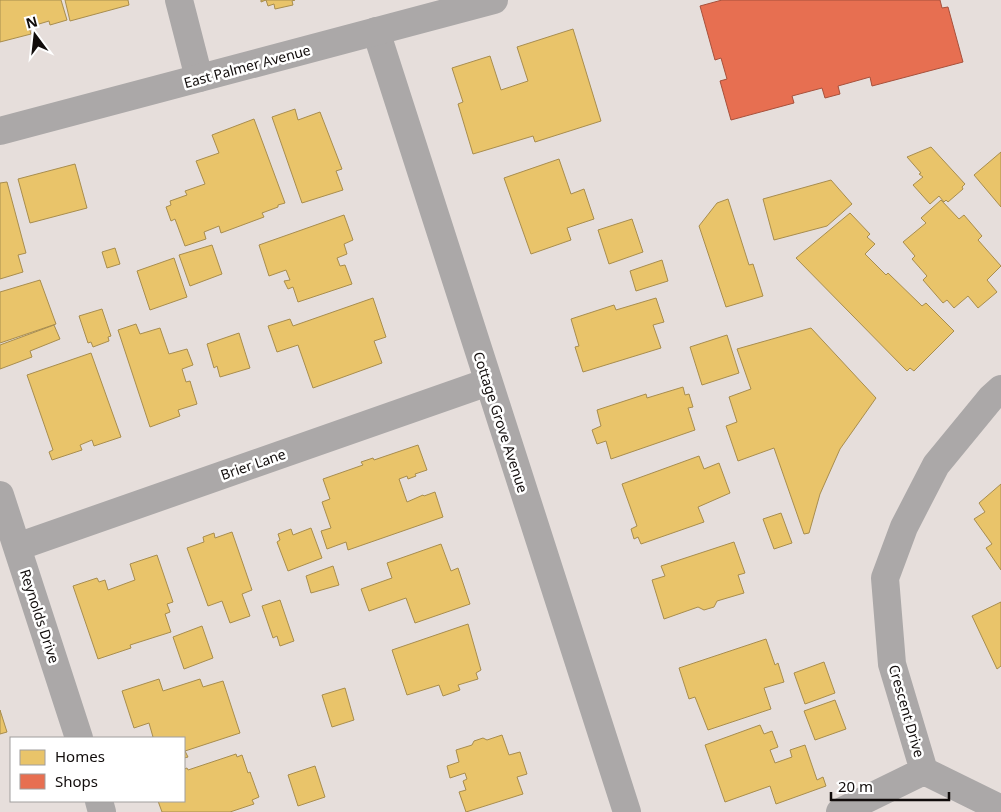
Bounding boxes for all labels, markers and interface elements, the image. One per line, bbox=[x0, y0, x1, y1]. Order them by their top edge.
north arrow bbox=[10, 10, 60, 60]
text: N bbox=[24, 11, 39, 33]
street label: East Palmer Avenue bbox=[181, 40, 313, 92]
street label: Cottage Grove Avenue bbox=[469, 349, 533, 495]
street label: Brier Lane bbox=[218, 444, 288, 484]
street label: Reynolds Drive bbox=[16, 567, 64, 666]
street label: Crescent Drive bbox=[885, 662, 929, 760]
legend bbox=[10, 737, 185, 802]
text: Homes bbox=[55, 746, 105, 766]
scale bar bbox=[831, 770, 948, 802]
text: Shops bbox=[55, 771, 98, 791]
text: 20 m bbox=[838, 776, 873, 796]

